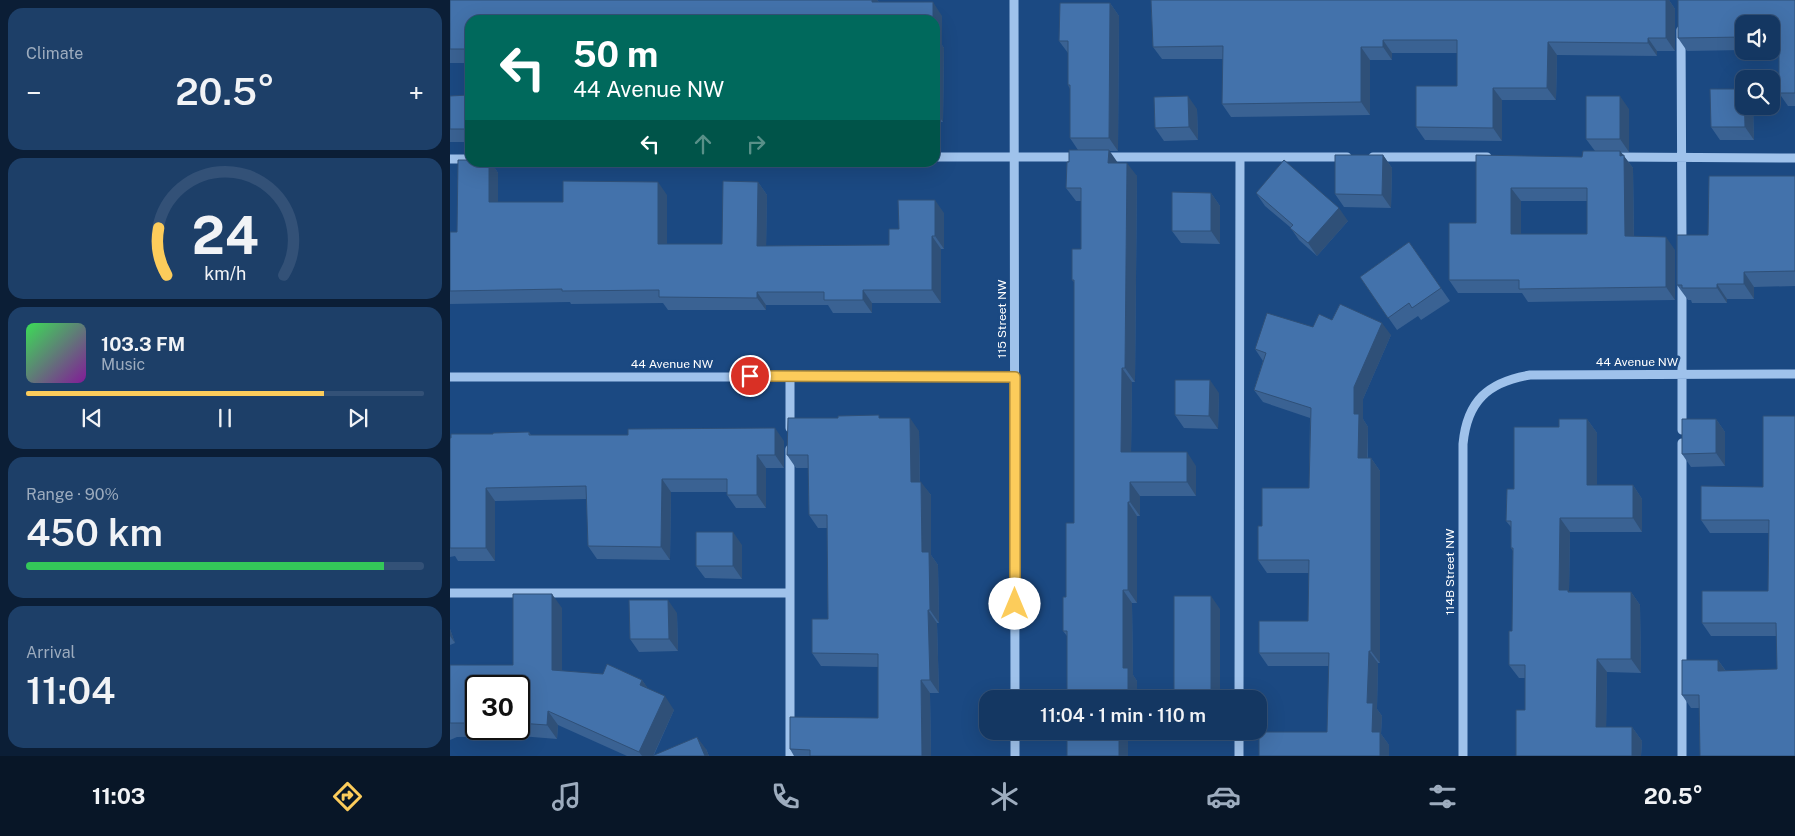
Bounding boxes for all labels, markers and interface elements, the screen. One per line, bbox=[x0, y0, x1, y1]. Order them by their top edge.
map controls bbox=[1735, 15, 1780, 115]
button: sound bbox=[1735, 15, 1780, 60]
text: 50 m bbox=[573, 34, 658, 75]
icon: left bbox=[490, 35, 555, 100]
text: Climate bbox=[26, 44, 83, 63]
text: 20.5° bbox=[175, 69, 275, 114]
button: search bbox=[1735, 70, 1780, 115]
text: − bbox=[26, 76, 42, 109]
text: + bbox=[408, 76, 424, 109]
text: 44 Avenue NW bbox=[573, 76, 724, 102]
icon: left bbox=[636, 130, 664, 158]
icon: ahead bbox=[689, 130, 717, 158]
icon: right bbox=[742, 130, 770, 158]
text: 24 bbox=[191, 205, 259, 266]
text: km/h bbox=[204, 263, 246, 284]
street label: 115 Street NW bbox=[995, 279, 1009, 358]
text: 103.3 FM bbox=[101, 333, 185, 355]
text: Music bbox=[101, 355, 145, 374]
pin bbox=[729, 355, 771, 397]
street label: 44 Avenue NW bbox=[1596, 355, 1679, 369]
street label: 44 Avenue NW bbox=[631, 357, 714, 371]
icon: arrive bbox=[736, 362, 764, 390]
icon: previous bbox=[78, 404, 106, 432]
icon: pause bbox=[211, 404, 239, 432]
icon: next bbox=[344, 404, 372, 432]
text: Range · 90% bbox=[26, 485, 119, 504]
text: 450 km bbox=[26, 510, 163, 555]
street label: 114B Street NW bbox=[1443, 528, 1457, 615]
position arrow bbox=[988, 577, 1040, 629]
text: Arrival bbox=[26, 643, 75, 662]
text: 11:04 bbox=[26, 668, 116, 713]
speed limit sign: 30 bbox=[465, 675, 530, 740]
text: 11:04 · 1 min · 110 m bbox=[1040, 704, 1206, 726]
icon: directions bbox=[330, 779, 365, 814]
icon: music bbox=[549, 779, 584, 814]
icon: phone bbox=[768, 779, 803, 814]
icon: climate bbox=[987, 779, 1022, 814]
icon: car bbox=[1206, 779, 1241, 814]
icon: filters bbox=[1425, 779, 1460, 814]
text: 11:03 bbox=[92, 783, 146, 809]
text: 20.5° bbox=[1644, 783, 1703, 809]

